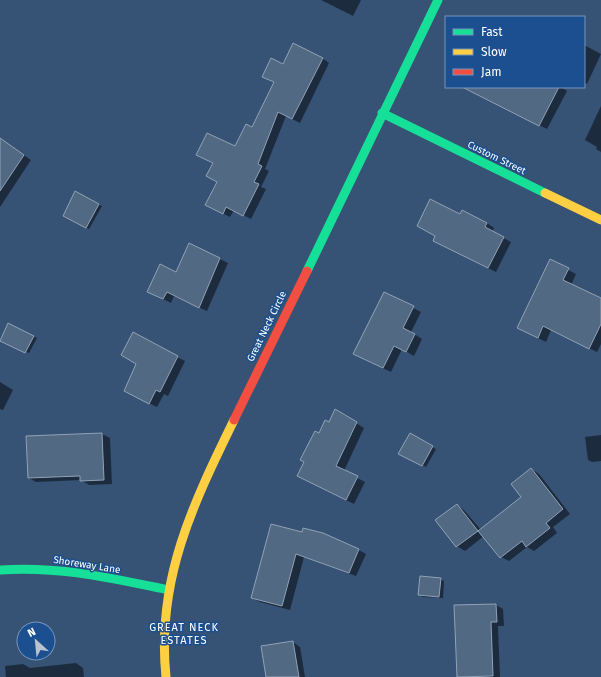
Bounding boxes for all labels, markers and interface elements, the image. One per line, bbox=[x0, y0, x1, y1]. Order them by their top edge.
legend bbox=[445, 16, 585, 88]
text: Fast bbox=[481, 25, 503, 39]
text: Slow bbox=[481, 45, 507, 59]
text: Jam bbox=[481, 65, 501, 79]
street label: Custom Street bbox=[465, 139, 528, 177]
street label: Great Neck Circle bbox=[245, 289, 289, 364]
street label: Shoreway Lane bbox=[52, 554, 121, 576]
north arrow bbox=[16, 621, 56, 661]
district label: GREAT NECK ESTATES bbox=[149, 621, 219, 647]
text: N bbox=[25, 625, 38, 640]

